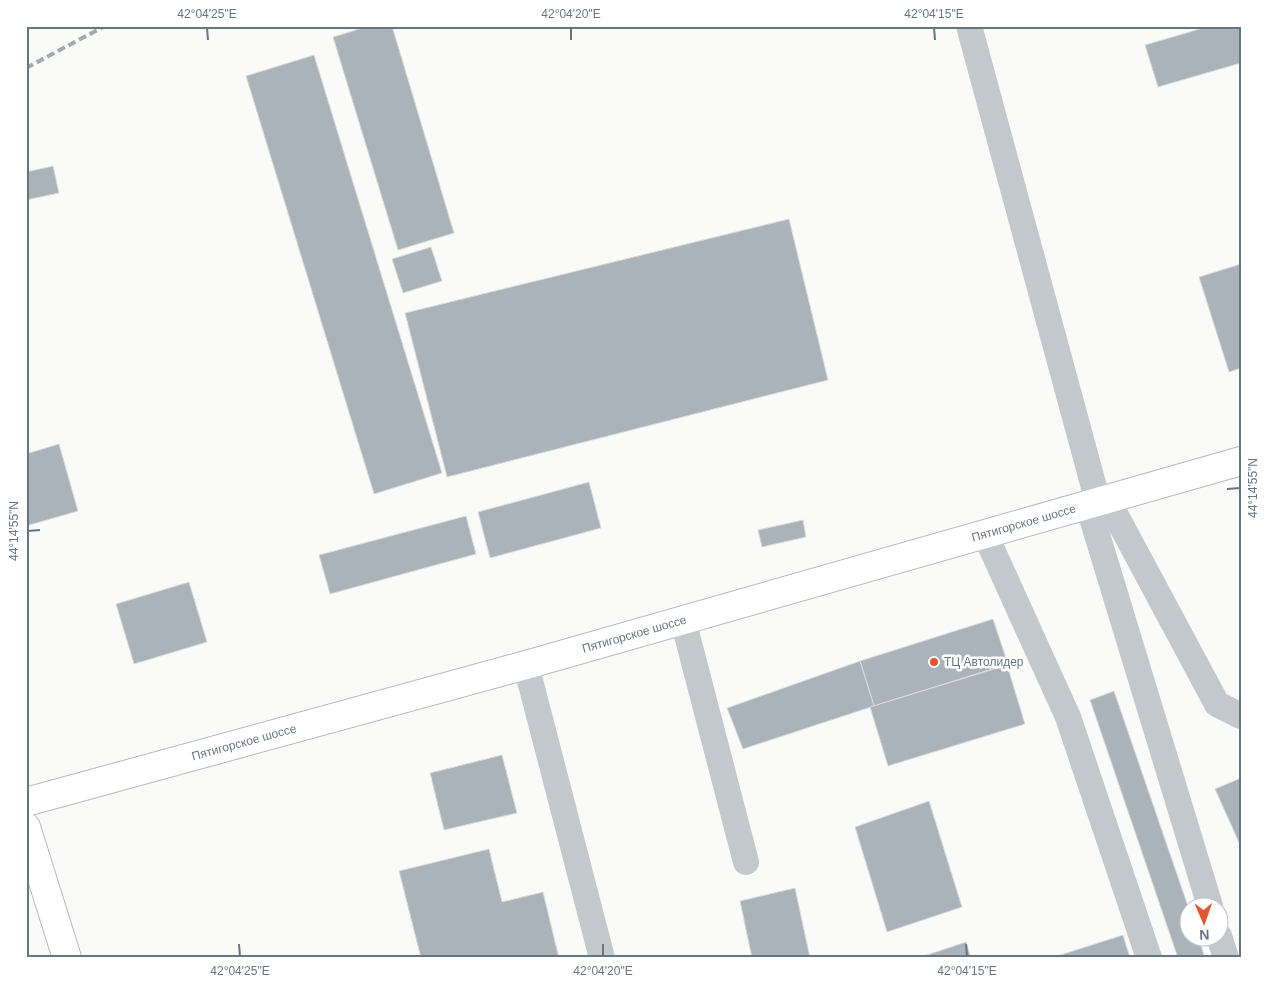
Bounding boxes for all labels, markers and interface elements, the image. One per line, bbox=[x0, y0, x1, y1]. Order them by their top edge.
text: 42°04'25"E bbox=[177, 7, 237, 21]
text: 42°04'20"E bbox=[541, 7, 601, 21]
text: 42°04'15"E bbox=[904, 7, 964, 21]
text: 44°14'55"N bbox=[1246, 458, 1260, 518]
text: 44°14'55"N bbox=[7, 501, 21, 561]
street label: Пятигорское шоссе bbox=[970, 501, 1078, 545]
street label: Пятигорское шоссе bbox=[580, 612, 688, 656]
place label: ТЦ Автолидер bbox=[944, 655, 1024, 669]
marker: ТЦ Автолидер bbox=[928, 656, 940, 668]
street label: Пятигорское шоссе bbox=[190, 721, 298, 763]
north arrow bbox=[1180, 896, 1230, 946]
text: N bbox=[1199, 927, 1210, 943]
text: 42°04'25"E bbox=[210, 964, 270, 978]
text: 42°04'20"E bbox=[573, 964, 633, 978]
text: 42°04'15"E bbox=[937, 964, 997, 978]

